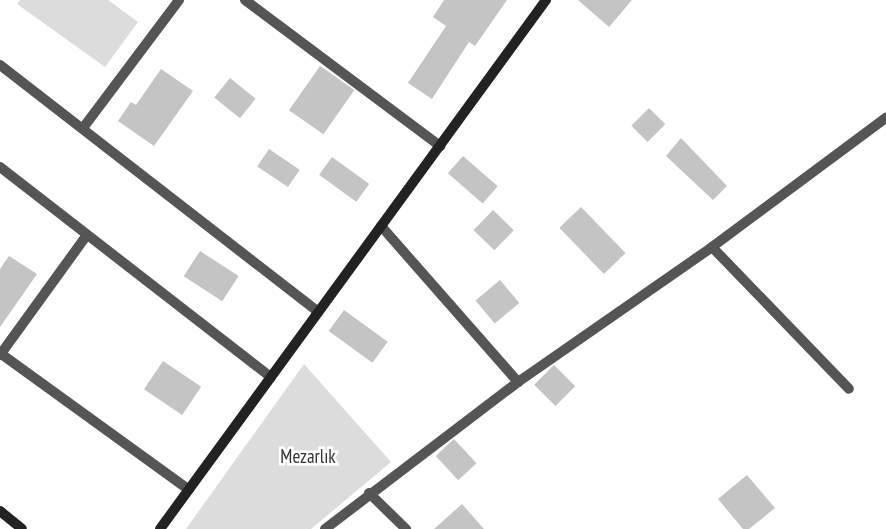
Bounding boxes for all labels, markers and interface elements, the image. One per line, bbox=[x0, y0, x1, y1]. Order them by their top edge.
park label: Mezarlık bbox=[280, 446, 336, 468]

